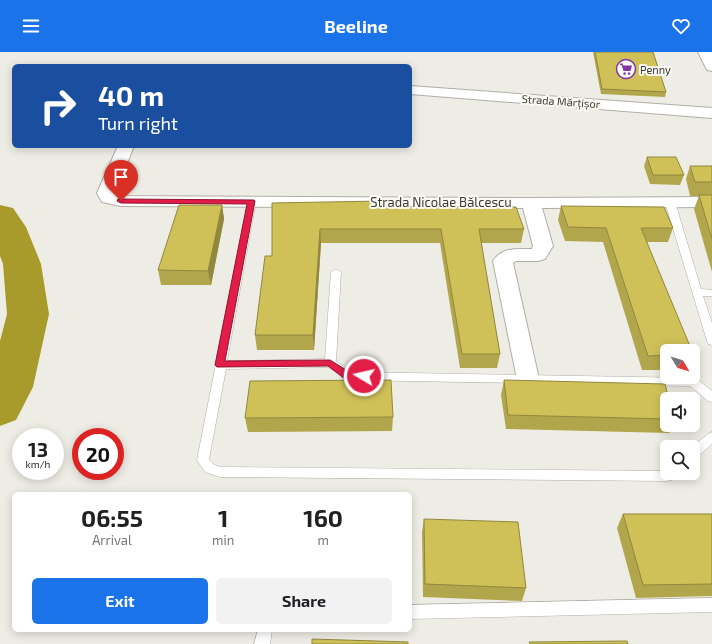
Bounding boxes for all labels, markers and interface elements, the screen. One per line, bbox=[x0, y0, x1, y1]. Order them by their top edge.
icon: menu bbox=[20, 15, 42, 37]
text: Beeline bbox=[324, 15, 388, 37]
icon: heart bbox=[670, 15, 692, 37]
supermarket icon: Penny bbox=[615, 58, 637, 80]
place label: Penny bbox=[640, 63, 671, 76]
text: 40 m bbox=[98, 78, 164, 112]
icon: right bbox=[32, 80, 84, 132]
street label: Strada Mărțișor bbox=[521, 92, 601, 112]
text: Turn right bbox=[98, 112, 178, 134]
pin bbox=[104, 160, 138, 201]
icon: arrive bbox=[110, 166, 132, 188]
street label: Strada Nicolae Bălcescu bbox=[370, 194, 512, 210]
north arrow bbox=[660, 344, 700, 384]
map controls bbox=[660, 344, 700, 480]
position arrow bbox=[343, 355, 385, 397]
button: sound bbox=[660, 392, 700, 432]
speed limit sign: 20 bbox=[72, 428, 124, 480]
text: 13 bbox=[28, 437, 48, 461]
button: search bbox=[660, 440, 700, 480]
text: km/h bbox=[26, 458, 50, 470]
text: 06:55 bbox=[81, 503, 143, 532]
text: 1 bbox=[218, 503, 228, 532]
text: 160 bbox=[303, 503, 343, 532]
text: Arrival bbox=[92, 532, 132, 548]
text: min bbox=[212, 532, 234, 548]
text: m bbox=[317, 532, 329, 548]
button: Exit bbox=[32, 578, 208, 624]
button: Share bbox=[216, 578, 392, 624]

